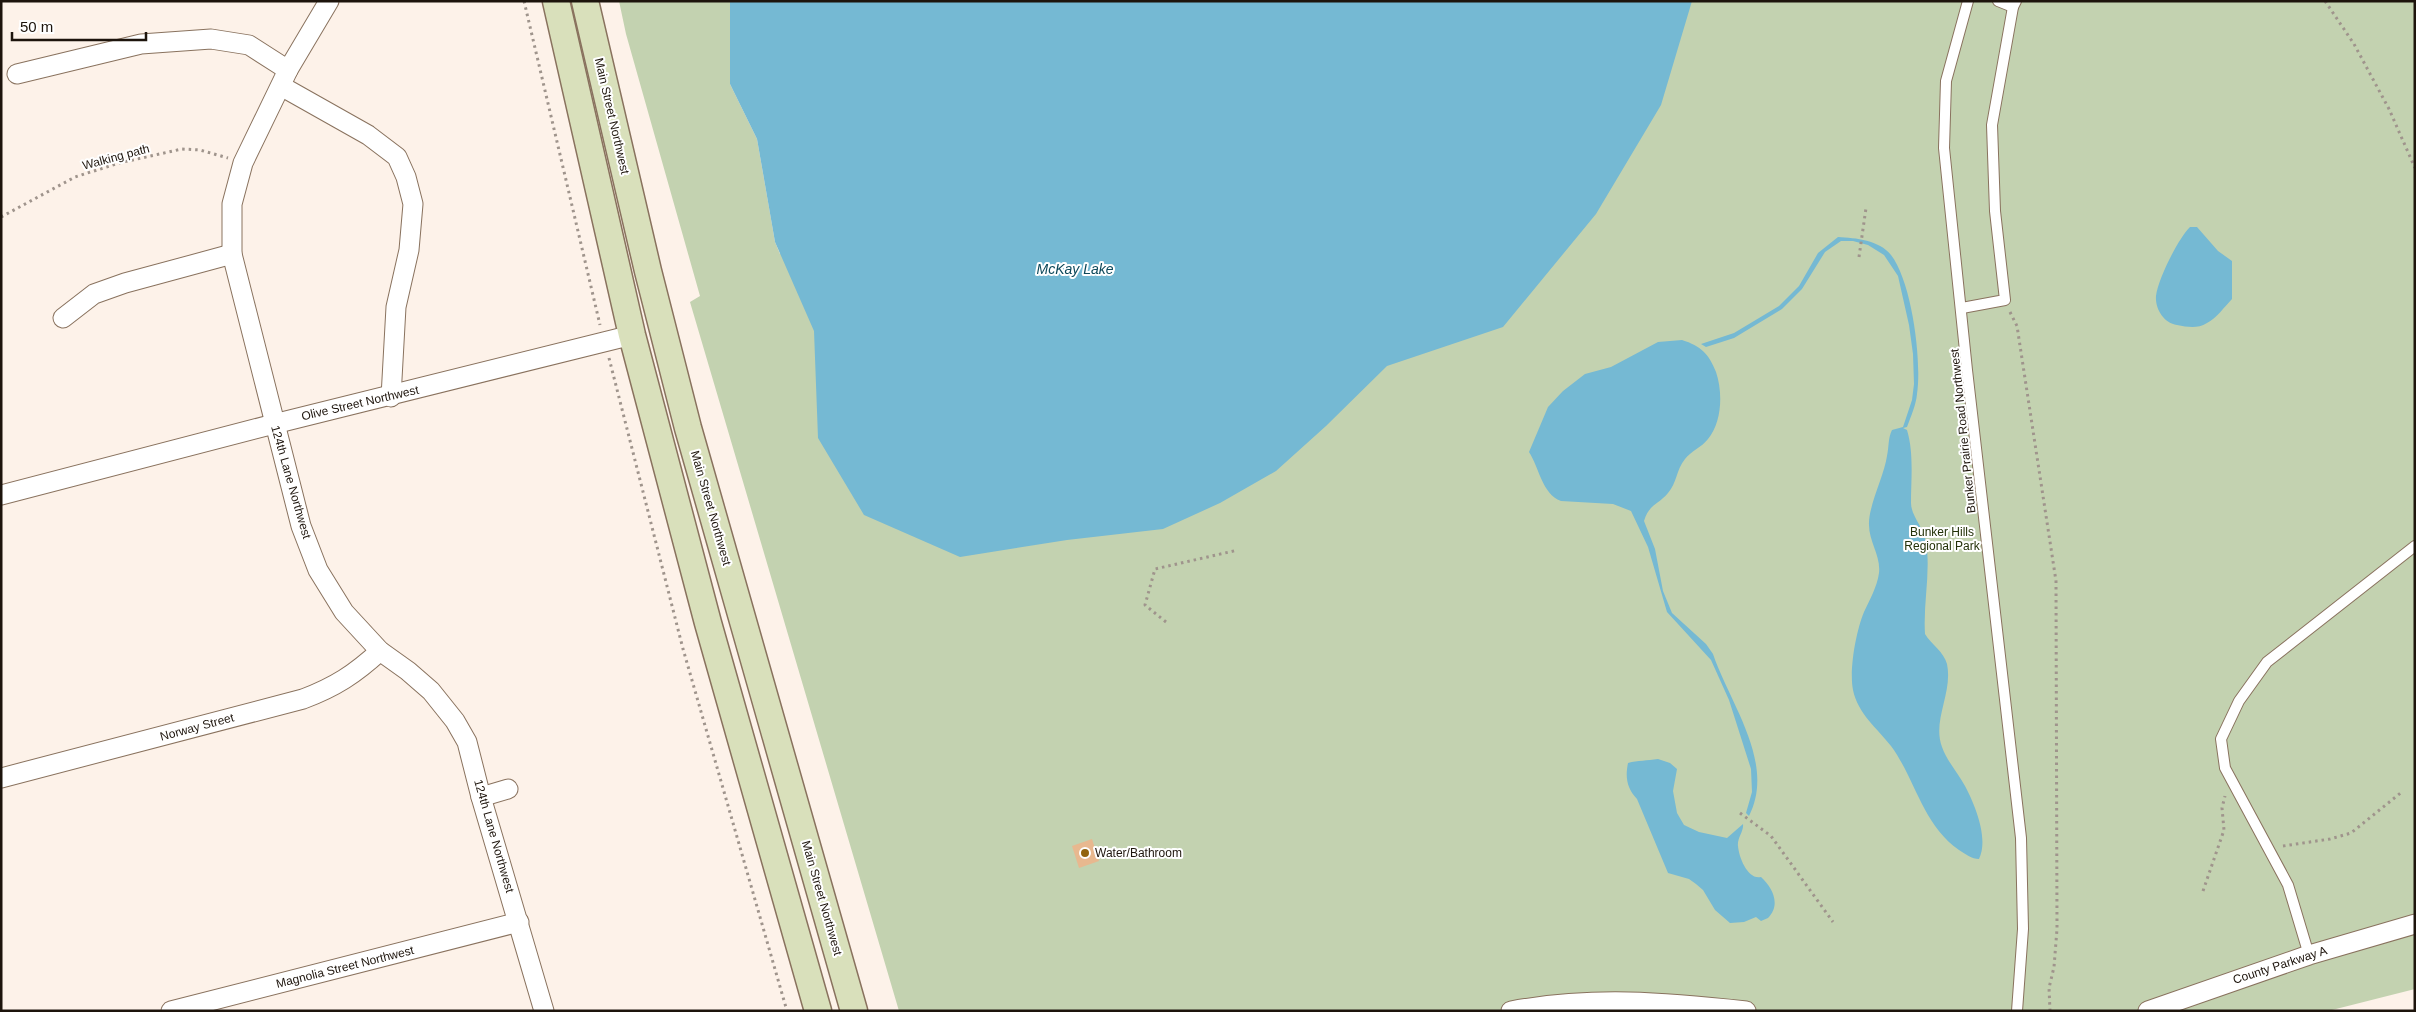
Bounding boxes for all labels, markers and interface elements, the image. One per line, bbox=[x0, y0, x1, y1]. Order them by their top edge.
scale bar bbox=[12, 10, 146, 42]
text: 50 m bbox=[20, 18, 53, 35]
street label: Main Street Northwest bbox=[592, 57, 632, 176]
street label: Walking path bbox=[81, 141, 151, 173]
water label: McKay Lake bbox=[1036, 261, 1114, 277]
street label: Bunker Prairie Road Northwest bbox=[1947, 347, 1979, 514]
street label: Olive Street Northwest bbox=[300, 383, 421, 423]
street label: 124th Lane Northwest bbox=[268, 424, 314, 541]
street label: Main Street Northwest bbox=[688, 449, 734, 568]
park label: Bunker Hills Regional Park bbox=[1904, 525, 1981, 553]
street label: Norway Street bbox=[158, 710, 236, 744]
street label: 124th Lane Northwest bbox=[471, 778, 517, 895]
street label: Main Street Northwest bbox=[799, 839, 845, 958]
place label: Water/Bathroom bbox=[1095, 846, 1182, 860]
marker: Water/Bathroom bbox=[1079, 847, 1091, 859]
street label: Magnolia Street Northwest bbox=[275, 943, 416, 991]
street label: County Parkway A bbox=[2231, 943, 2329, 987]

